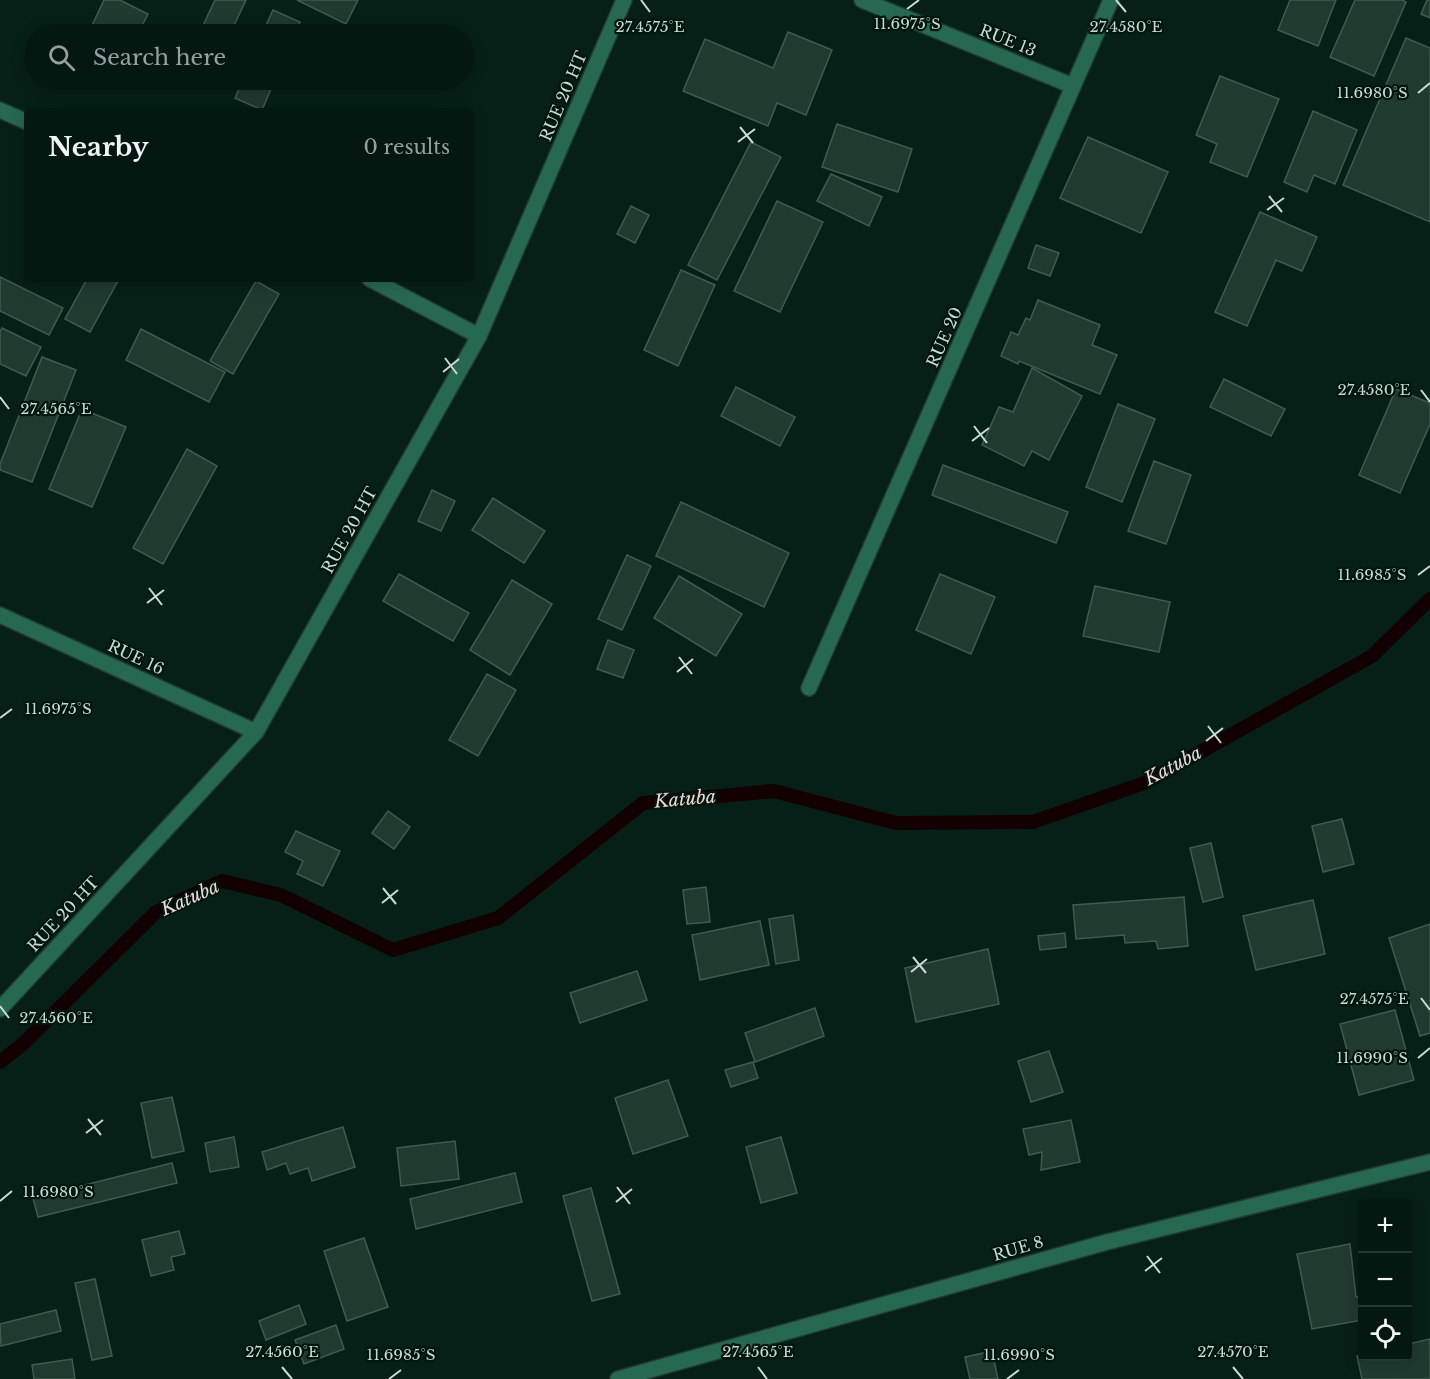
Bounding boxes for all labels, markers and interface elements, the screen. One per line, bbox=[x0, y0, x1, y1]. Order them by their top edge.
text: 11.6975°S bbox=[873, 14, 941, 33]
text: 27.4575°E bbox=[615, 17, 685, 36]
text: 27.4580°E bbox=[1089, 17, 1163, 36]
street label: RUE 13 bbox=[977, 20, 1039, 60]
search box bbox=[24, 24, 474, 90]
icon: search bbox=[45, 41, 78, 74]
text: Search here bbox=[93, 44, 226, 71]
street label: RUE 20 HT bbox=[535, 48, 591, 144]
text: 11.6980°S bbox=[1336, 83, 1408, 102]
text: Nearby bbox=[48, 131, 149, 163]
text: 0 results bbox=[364, 135, 450, 159]
street label: RUE 20 bbox=[922, 304, 966, 370]
text: 27.4580°E bbox=[1337, 380, 1411, 399]
text: 27.4565°E bbox=[20, 399, 92, 418]
street label: RUE 20 HT bbox=[317, 483, 381, 577]
text: 11.6985°S bbox=[1338, 565, 1406, 584]
street label: RUE 16 bbox=[105, 635, 167, 679]
text: 11.6975°S bbox=[24, 699, 92, 718]
water label: Katuba bbox=[1140, 742, 1206, 791]
water label: Katuba bbox=[652, 785, 717, 813]
street label: RUE 20 HT bbox=[23, 872, 103, 956]
water label: Katuba bbox=[156, 875, 223, 921]
text: 27.4575°E bbox=[1339, 989, 1409, 1008]
text: 27.4560°E bbox=[19, 1008, 93, 1027]
text: 11.6990°S bbox=[1336, 1048, 1408, 1067]
text: 11.6980°S bbox=[22, 1182, 94, 1201]
map controls bbox=[1358, 1199, 1412, 1361]
button: + bbox=[1358, 1199, 1412, 1253]
street label: RUE 8 bbox=[990, 1231, 1046, 1265]
button: − bbox=[1358, 1253, 1412, 1307]
button: locate bbox=[1358, 1307, 1412, 1361]
text: 27.4560°E bbox=[245, 1342, 319, 1361]
text: 27.4565°E bbox=[722, 1342, 794, 1361]
text: 27.4570°E bbox=[1197, 1342, 1269, 1361]
text: 11.6985°S bbox=[367, 1345, 435, 1364]
text: 11.6990°S bbox=[983, 1345, 1055, 1364]

